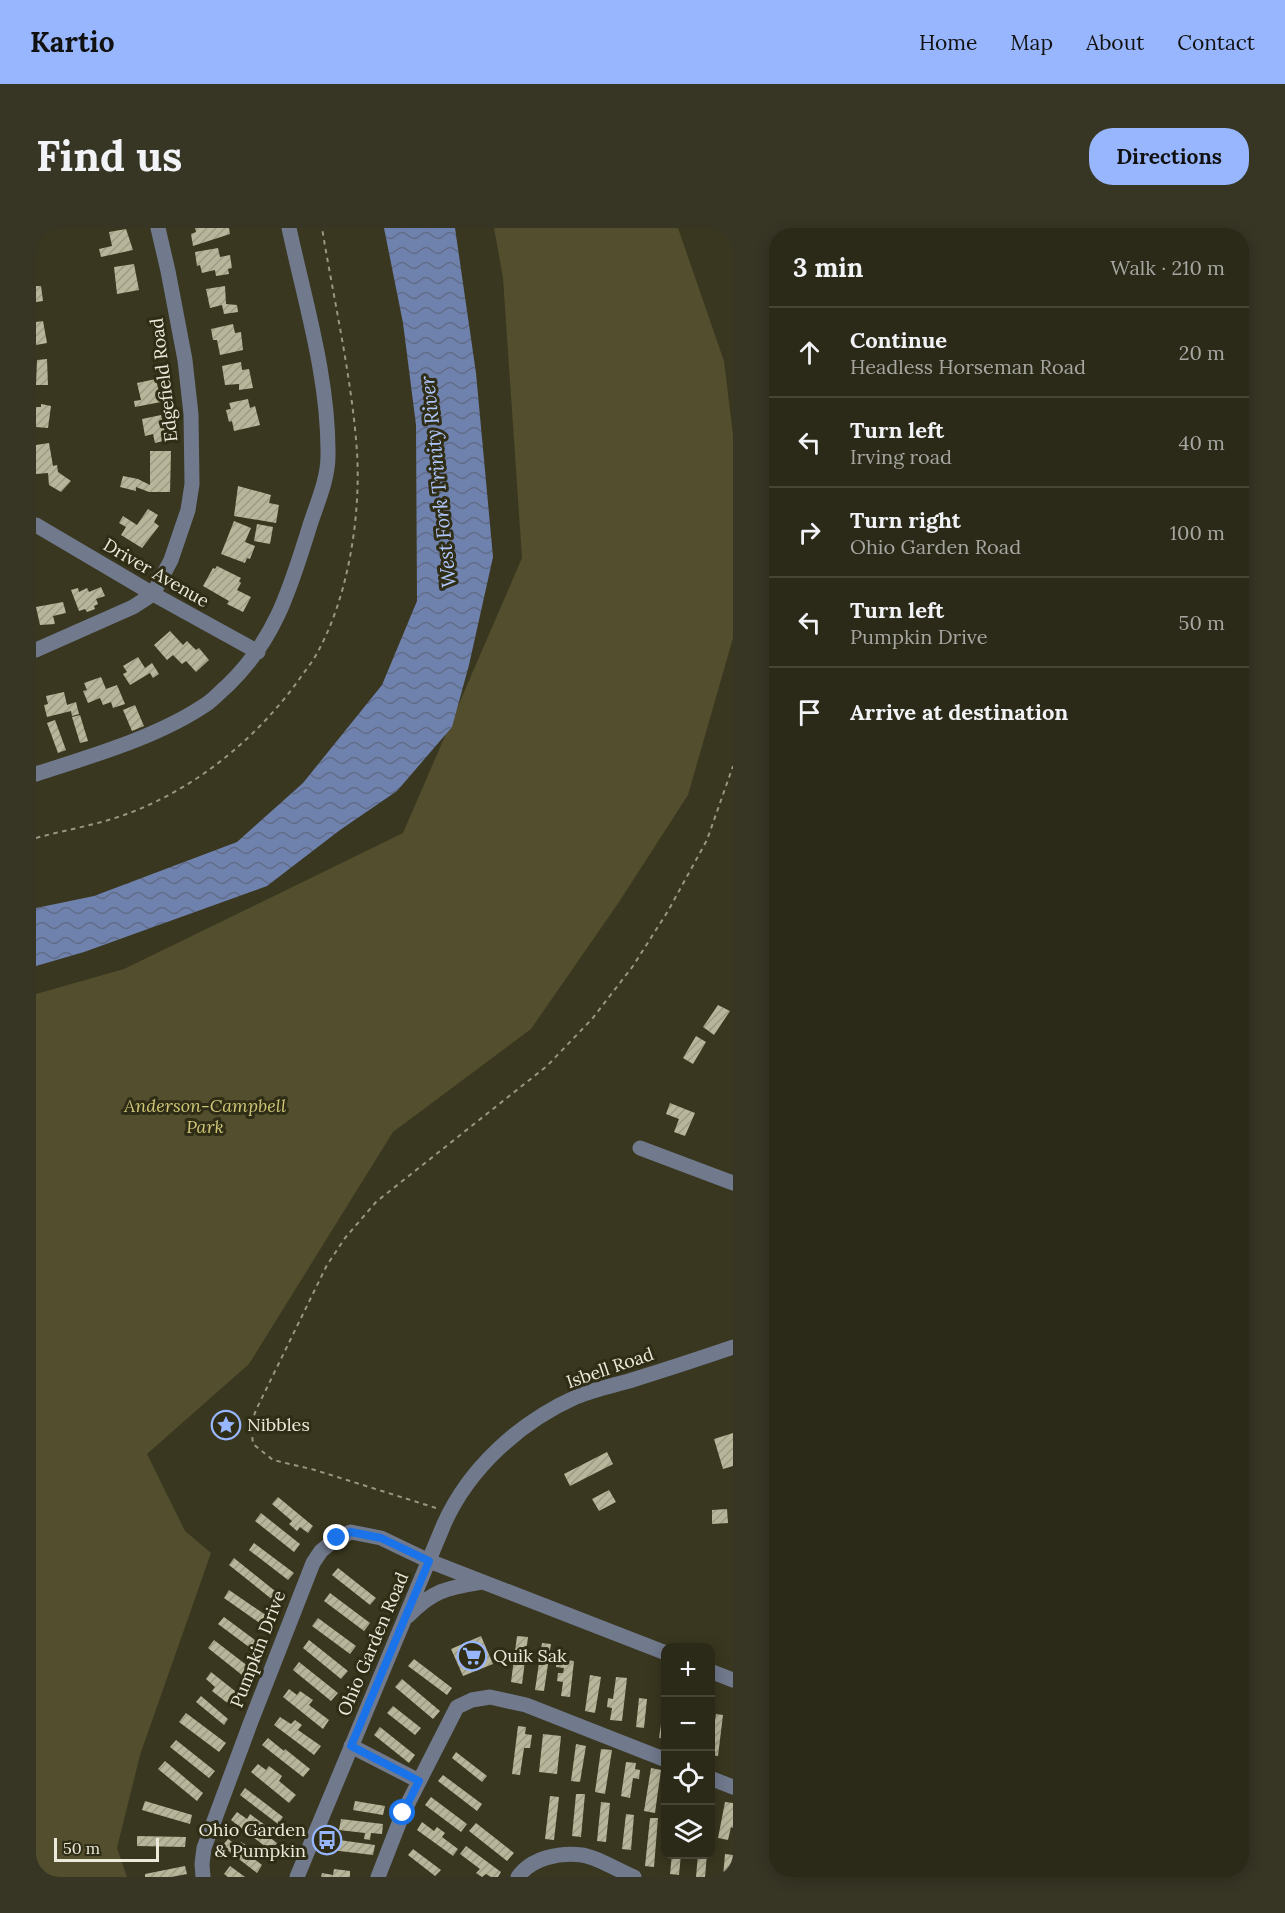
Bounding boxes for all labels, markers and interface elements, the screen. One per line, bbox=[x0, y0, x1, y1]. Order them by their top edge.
text: Kartio bbox=[30, 24, 114, 60]
text: Home bbox=[919, 29, 977, 56]
text: Map bbox=[1010, 29, 1053, 56]
text: About bbox=[1086, 29, 1144, 56]
text: Contact bbox=[1177, 29, 1255, 56]
button: Directions bbox=[1089, 128, 1249, 185]
text: Find us bbox=[36, 129, 182, 183]
text: 3 min bbox=[793, 251, 863, 284]
text: Walk · 210 m bbox=[1110, 255, 1225, 280]
street label: Edgefield Road bbox=[144, 317, 183, 443]
text: Continue bbox=[850, 326, 947, 354]
icon: ahead bbox=[793, 336, 826, 369]
text: 20 m bbox=[1179, 340, 1225, 365]
text: Headless Horseman Road bbox=[850, 354, 1086, 379]
water label: West Fork Trinity River bbox=[414, 374, 461, 589]
text: Turn left bbox=[850, 416, 944, 444]
icon: left bbox=[793, 426, 826, 459]
text: 40 m bbox=[1179, 430, 1225, 455]
text: Irving road bbox=[850, 444, 952, 469]
text: Turn right bbox=[850, 506, 961, 534]
icon: right bbox=[793, 516, 826, 549]
text: 100 m bbox=[1170, 520, 1225, 545]
street label: Driver Avenue bbox=[99, 533, 214, 612]
text: Ohio Garden Road bbox=[850, 534, 1021, 559]
text: Turn left bbox=[850, 596, 944, 624]
icon: left bbox=[793, 606, 826, 639]
text: 50 m bbox=[1179, 610, 1225, 635]
text: Pumpkin Drive bbox=[850, 624, 988, 649]
icon: arrive bbox=[793, 696, 826, 729]
text: Arrive at destination bbox=[850, 698, 1068, 726]
park label: Anderson-Campbell Park bbox=[123, 1094, 286, 1138]
street label: Isbell Road bbox=[563, 1342, 657, 1393]
place icon: Nibbles bbox=[210, 1409, 242, 1441]
place label: Nibbles bbox=[247, 1413, 310, 1436]
route end bbox=[323, 1524, 349, 1550]
street label: Ohio Garden Road bbox=[332, 1568, 413, 1719]
street label: Pumpkin Drive bbox=[225, 1587, 291, 1711]
supermarket icon: Quik Sak bbox=[456, 1640, 488, 1672]
map controls bbox=[661, 1643, 715, 1859]
button: + bbox=[661, 1643, 715, 1697]
place label: Quik Sak bbox=[493, 1644, 567, 1667]
button: − bbox=[661, 1697, 715, 1751]
button: locate bbox=[661, 1751, 715, 1805]
route start bbox=[389, 1799, 415, 1825]
button: layers bbox=[661, 1805, 715, 1859]
place label: Ohio Garden & Pumpkin bbox=[199, 1818, 306, 1862]
bus stop icon: Ohio Garden & Pumpkin bbox=[311, 1824, 343, 1856]
scale bar bbox=[54, 1835, 159, 1862]
text: 50 m bbox=[63, 1838, 100, 1858]

